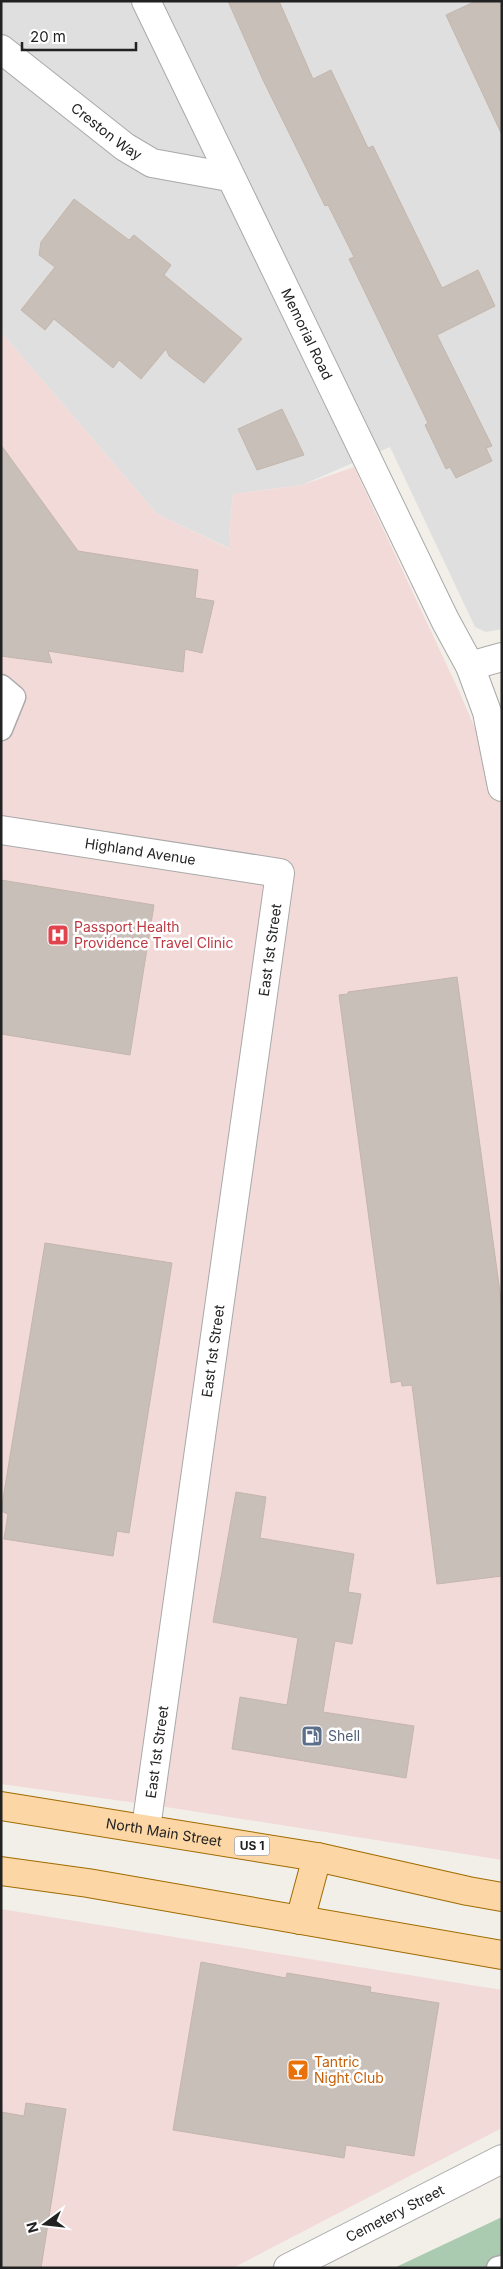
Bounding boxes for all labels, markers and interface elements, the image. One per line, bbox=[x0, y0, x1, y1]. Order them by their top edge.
scale bar bbox=[22, 20, 136, 52]
text: 20 m bbox=[30, 27, 66, 46]
street label: Creston Way bbox=[68, 99, 145, 163]
street label: Memorial Road bbox=[278, 286, 337, 382]
street label: Highland Avenue bbox=[84, 834, 197, 868]
street label: East 1st Street bbox=[255, 902, 284, 997]
place label: Passport Health Providence Travel Clinic bbox=[74, 918, 233, 951]
hospital icon: Passport Health Providence Travel Clinic bbox=[46, 923, 70, 947]
street label: East 1st Street bbox=[198, 1303, 227, 1398]
street label: East 1st Street bbox=[142, 1704, 171, 1799]
fuel station icon: Shell bbox=[300, 1724, 324, 1748]
place label: Shell bbox=[328, 1727, 360, 1744]
street label: North Main Street bbox=[105, 1814, 223, 1850]
road number: US 1 bbox=[234, 1836, 270, 1855]
place label: Tantric Night Club bbox=[314, 2053, 384, 2086]
bar icon: Tantric Night Club bbox=[286, 2058, 310, 2082]
street label: Cemetery Street bbox=[343, 2181, 447, 2245]
north arrow bbox=[20, 2199, 70, 2249]
text: N bbox=[22, 2220, 42, 2235]

